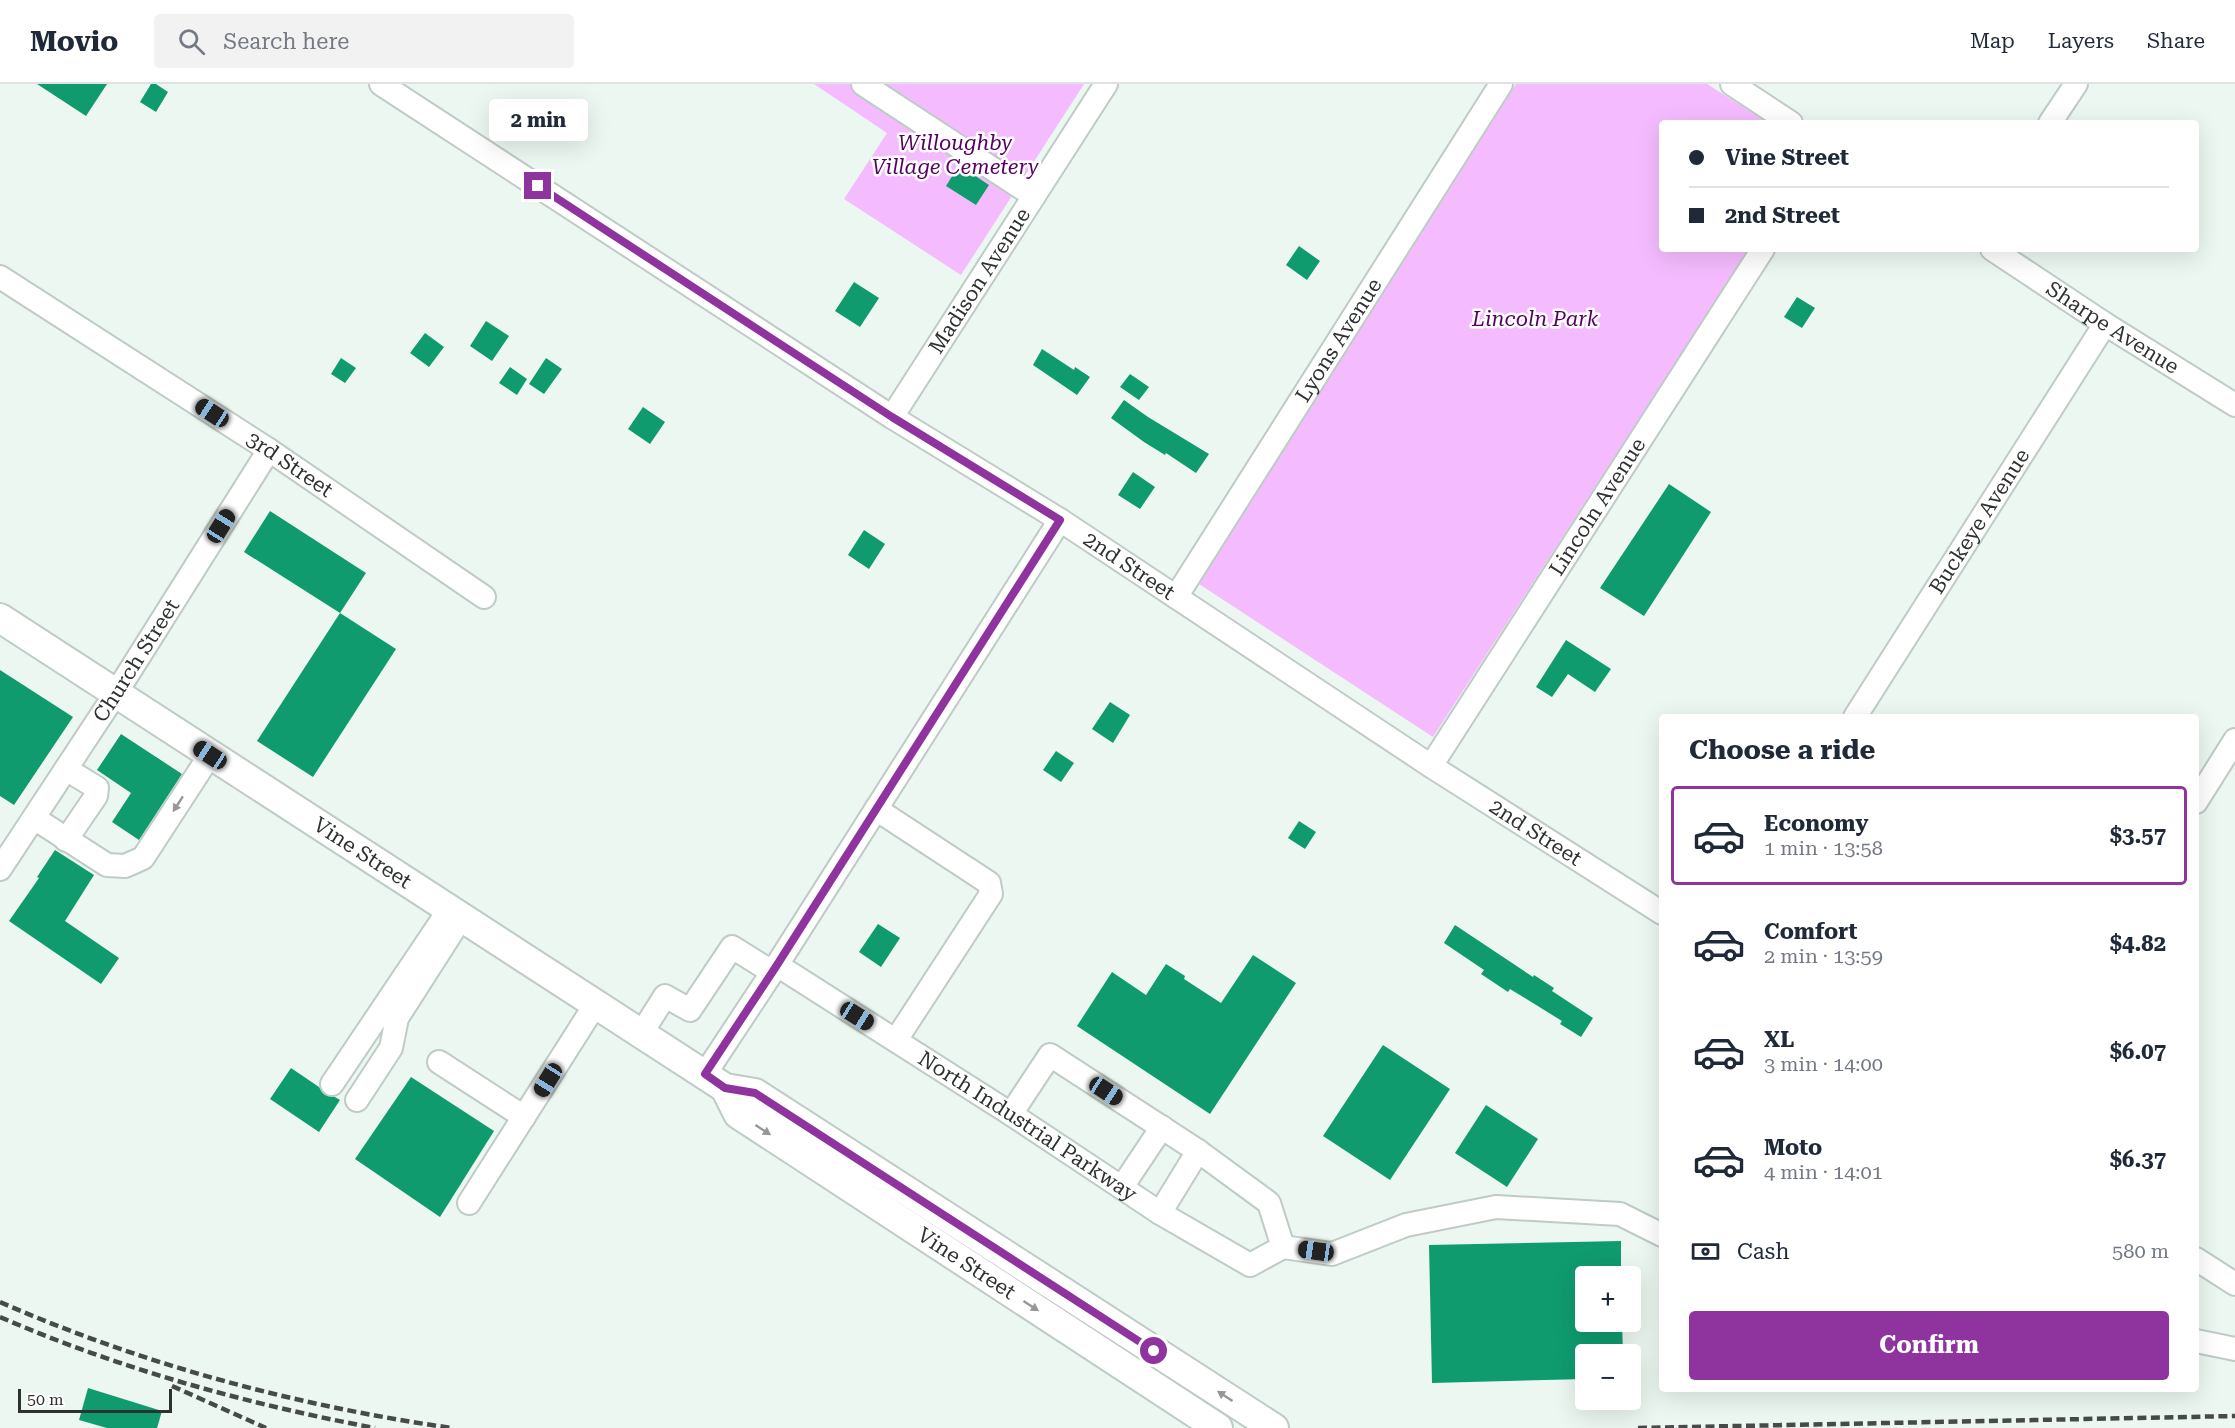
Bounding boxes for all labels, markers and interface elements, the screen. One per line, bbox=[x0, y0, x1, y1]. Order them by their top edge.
search box bbox=[154, 14, 574, 68]
text: Movio bbox=[30, 25, 118, 58]
icon: search bbox=[175, 25, 208, 58]
text: Search here bbox=[223, 29, 349, 54]
text: Map bbox=[1970, 29, 2015, 53]
text: Layers bbox=[2048, 29, 2114, 53]
text: Share bbox=[2147, 29, 2205, 53]
callout: 2 min bbox=[488, 99, 588, 141]
text: 2 min bbox=[511, 108, 566, 132]
park label: Willoughby Village Cemetery bbox=[872, 131, 1039, 179]
text: Vine Street bbox=[1725, 145, 1849, 170]
route end bbox=[524, 172, 551, 199]
street label: Madison Avenue bbox=[924, 203, 1035, 358]
text: 2nd Street bbox=[1725, 203, 1840, 228]
street label: Lyons Avenue bbox=[1291, 274, 1387, 407]
street label: Sharpe Avenue bbox=[2042, 276, 2183, 379]
park label: Lincoln Park bbox=[1471, 307, 1599, 331]
car bbox=[192, 396, 232, 430]
street label: 3rd Street bbox=[242, 427, 338, 502]
street label: Lincoln Avenue bbox=[1544, 434, 1650, 580]
street label: Buckeye Avenue bbox=[1925, 444, 2034, 598]
car bbox=[204, 506, 238, 546]
street label: 2nd Street bbox=[1079, 527, 1179, 605]
street label: Church Street bbox=[88, 595, 184, 727]
text: Choose a ride bbox=[1689, 734, 1875, 766]
car bbox=[190, 738, 230, 772]
street label: 2nd Street bbox=[1485, 794, 1586, 871]
one-way arrow bbox=[173, 796, 184, 812]
icon: car bbox=[1692, 809, 1746, 863]
text: Economy bbox=[1764, 811, 1868, 836]
street label: Vine Street bbox=[309, 812, 416, 894]
text: $3.57 bbox=[2110, 823, 2166, 848]
text: 1 min · 13:58 bbox=[1764, 836, 1883, 860]
icon: car bbox=[1692, 917, 1746, 971]
text: Comfort bbox=[1764, 919, 1857, 944]
text: $4.82 bbox=[2110, 931, 2166, 956]
text: 2 min · 13:59 bbox=[1764, 944, 1883, 968]
car bbox=[837, 999, 877, 1033]
icon: car bbox=[1692, 1025, 1746, 1079]
text: XL bbox=[1764, 1027, 1794, 1052]
text: $6.07 bbox=[2110, 1039, 2166, 1064]
street label: North Industrial Parkway bbox=[914, 1046, 1142, 1207]
text: 3 min · 14:00 bbox=[1764, 1052, 1883, 1076]
car bbox=[531, 1060, 565, 1100]
car bbox=[1086, 1074, 1126, 1108]
one-way arrow bbox=[755, 1124, 771, 1135]
icon: car bbox=[1692, 1133, 1746, 1187]
text: Moto bbox=[1764, 1135, 1822, 1160]
text: $6.37 bbox=[2110, 1147, 2166, 1172]
text: 4 min · 14:01 bbox=[1764, 1160, 1883, 1184]
street label: Vine Street bbox=[913, 1223, 1020, 1304]
icon: cash bbox=[1689, 1235, 1722, 1268]
text: Cash bbox=[1737, 1239, 1789, 1264]
text: 580 m bbox=[2112, 1239, 2169, 1263]
car bbox=[1297, 1240, 1335, 1262]
map controls bbox=[1575, 1266, 1641, 1410]
button: + bbox=[1575, 1266, 1641, 1332]
one-way arrow bbox=[1023, 1300, 1039, 1312]
button: Confirm bbox=[1689, 1311, 2169, 1380]
route start bbox=[1140, 1337, 1167, 1364]
button: − bbox=[1575, 1344, 1641, 1410]
scale bar bbox=[18, 1386, 172, 1414]
text: 50 m bbox=[27, 1390, 64, 1409]
one-way arrow bbox=[1216, 1391, 1233, 1402]

